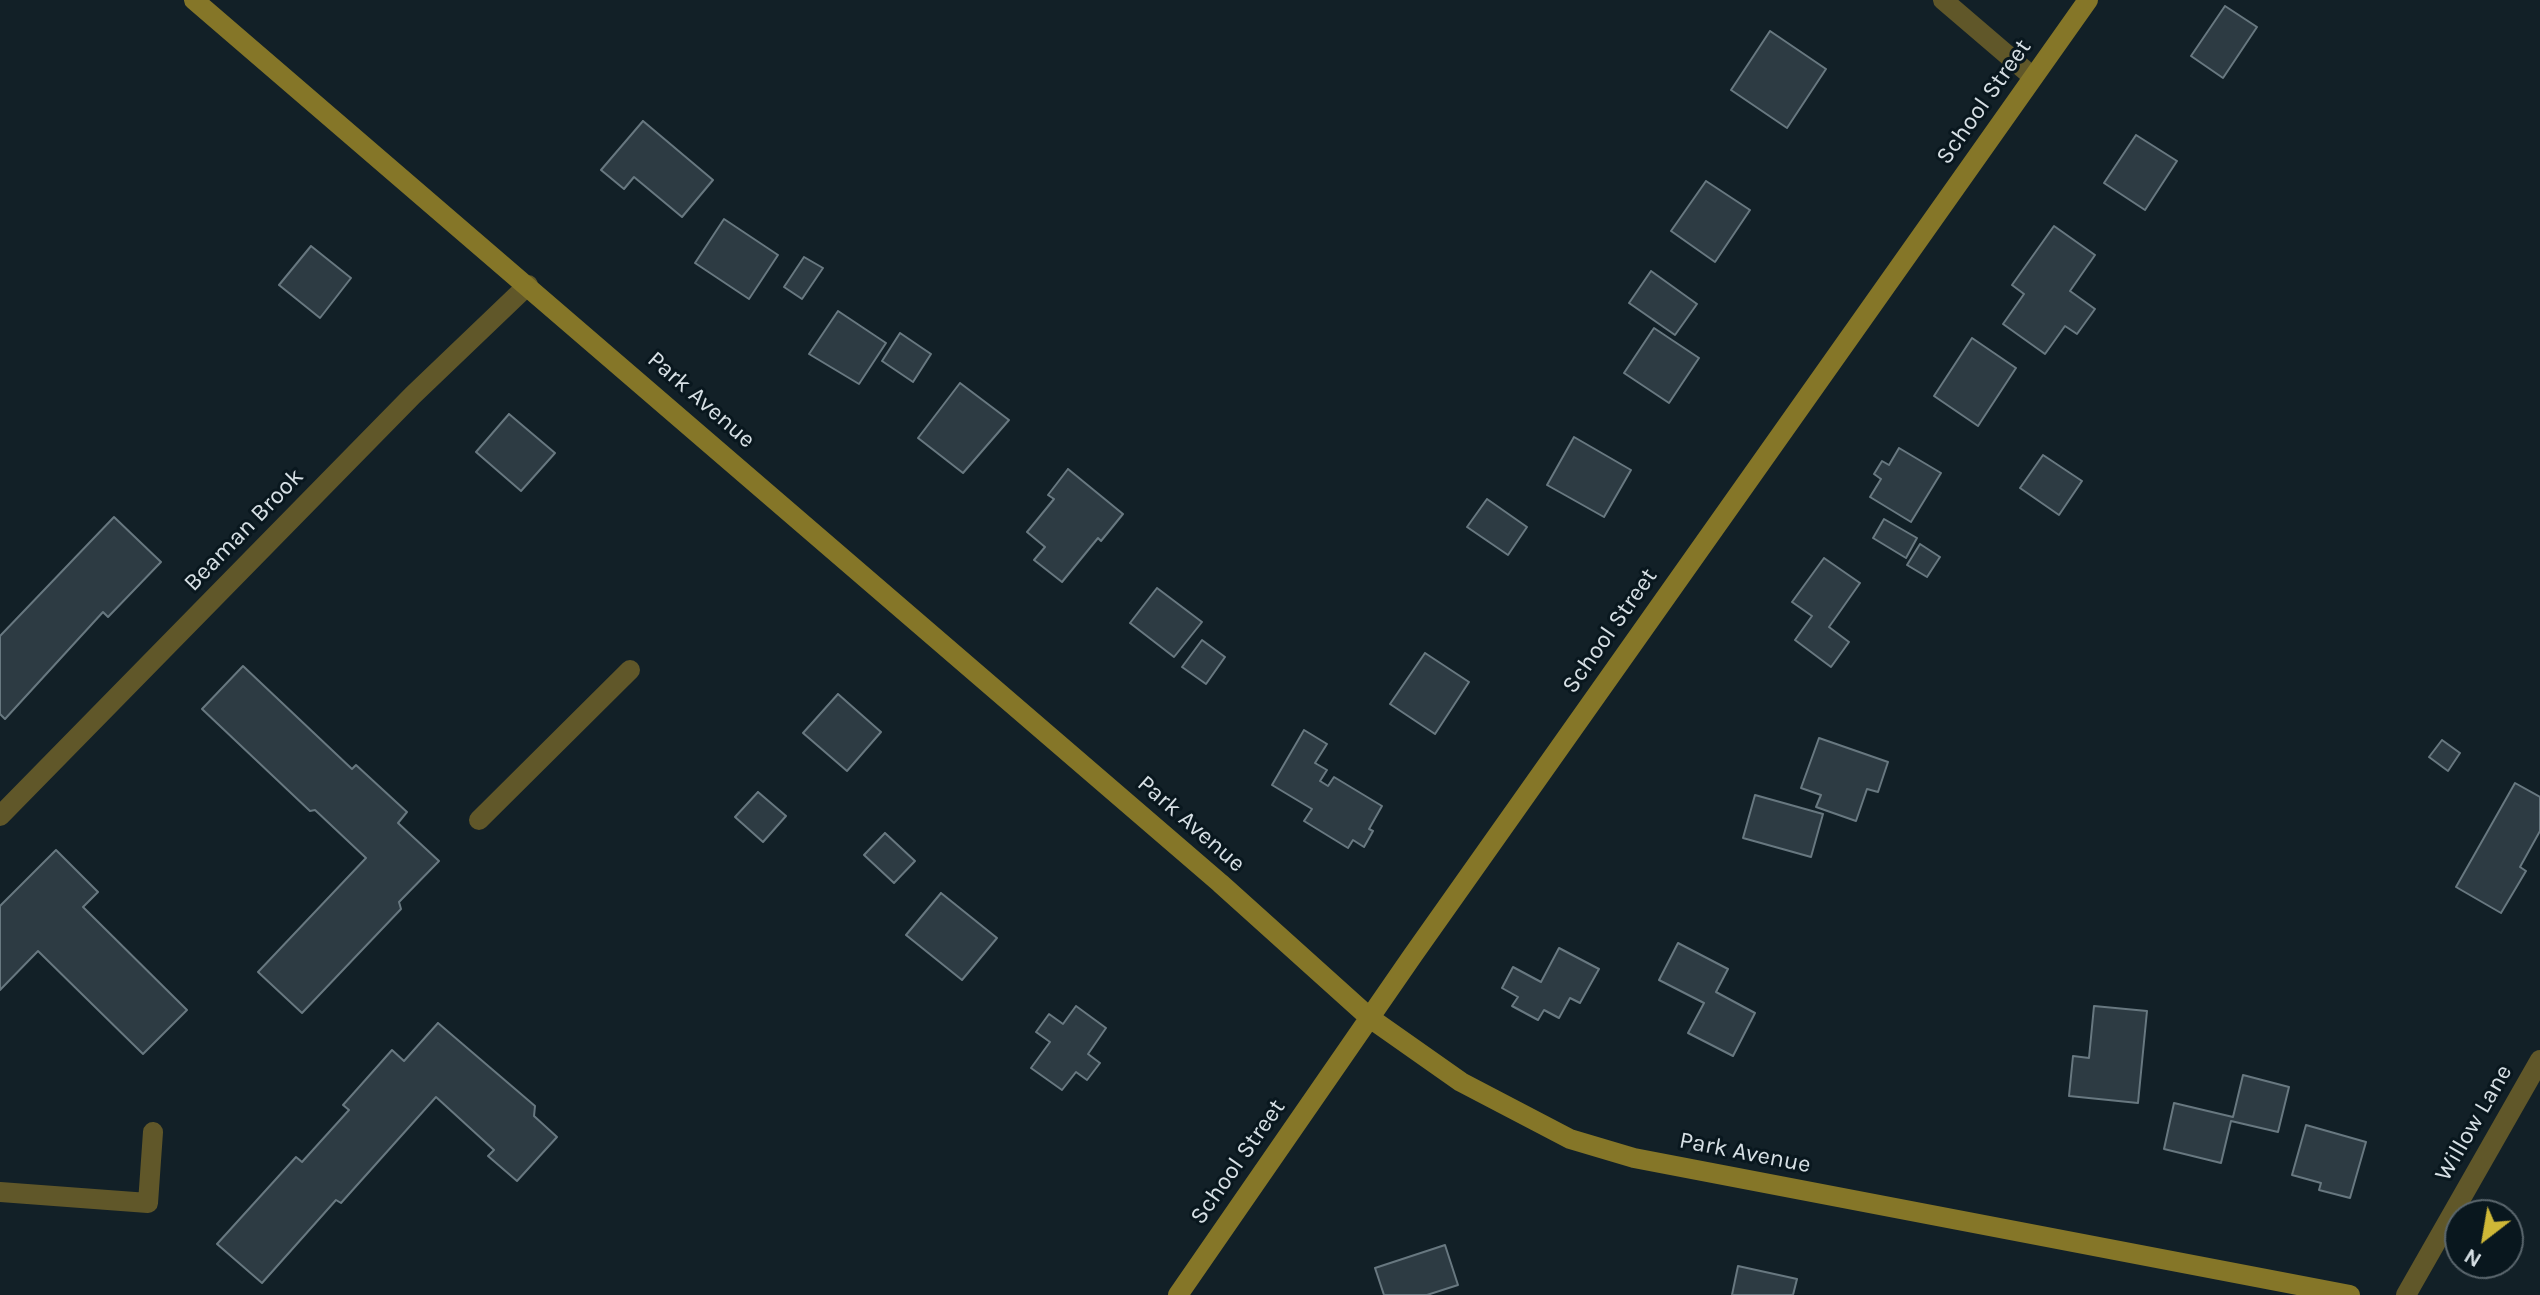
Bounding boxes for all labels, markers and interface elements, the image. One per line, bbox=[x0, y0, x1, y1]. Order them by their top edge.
street label: School Street bbox=[1930, 34, 2038, 170]
street label: Park Avenue bbox=[641, 345, 761, 455]
street label: Beaman Brook bbox=[178, 463, 310, 597]
street label: School Street bbox=[1556, 563, 1664, 699]
street label: Park Avenue bbox=[1131, 769, 1251, 879]
street label: Willow Lane bbox=[2429, 1060, 2519, 1186]
street label: School Street bbox=[1184, 1094, 1292, 1230]
street label: Park Avenue bbox=[1677, 1126, 1813, 1180]
north arrow bbox=[2444, 1199, 2524, 1279]
text: N bbox=[2459, 1243, 2486, 1273]

